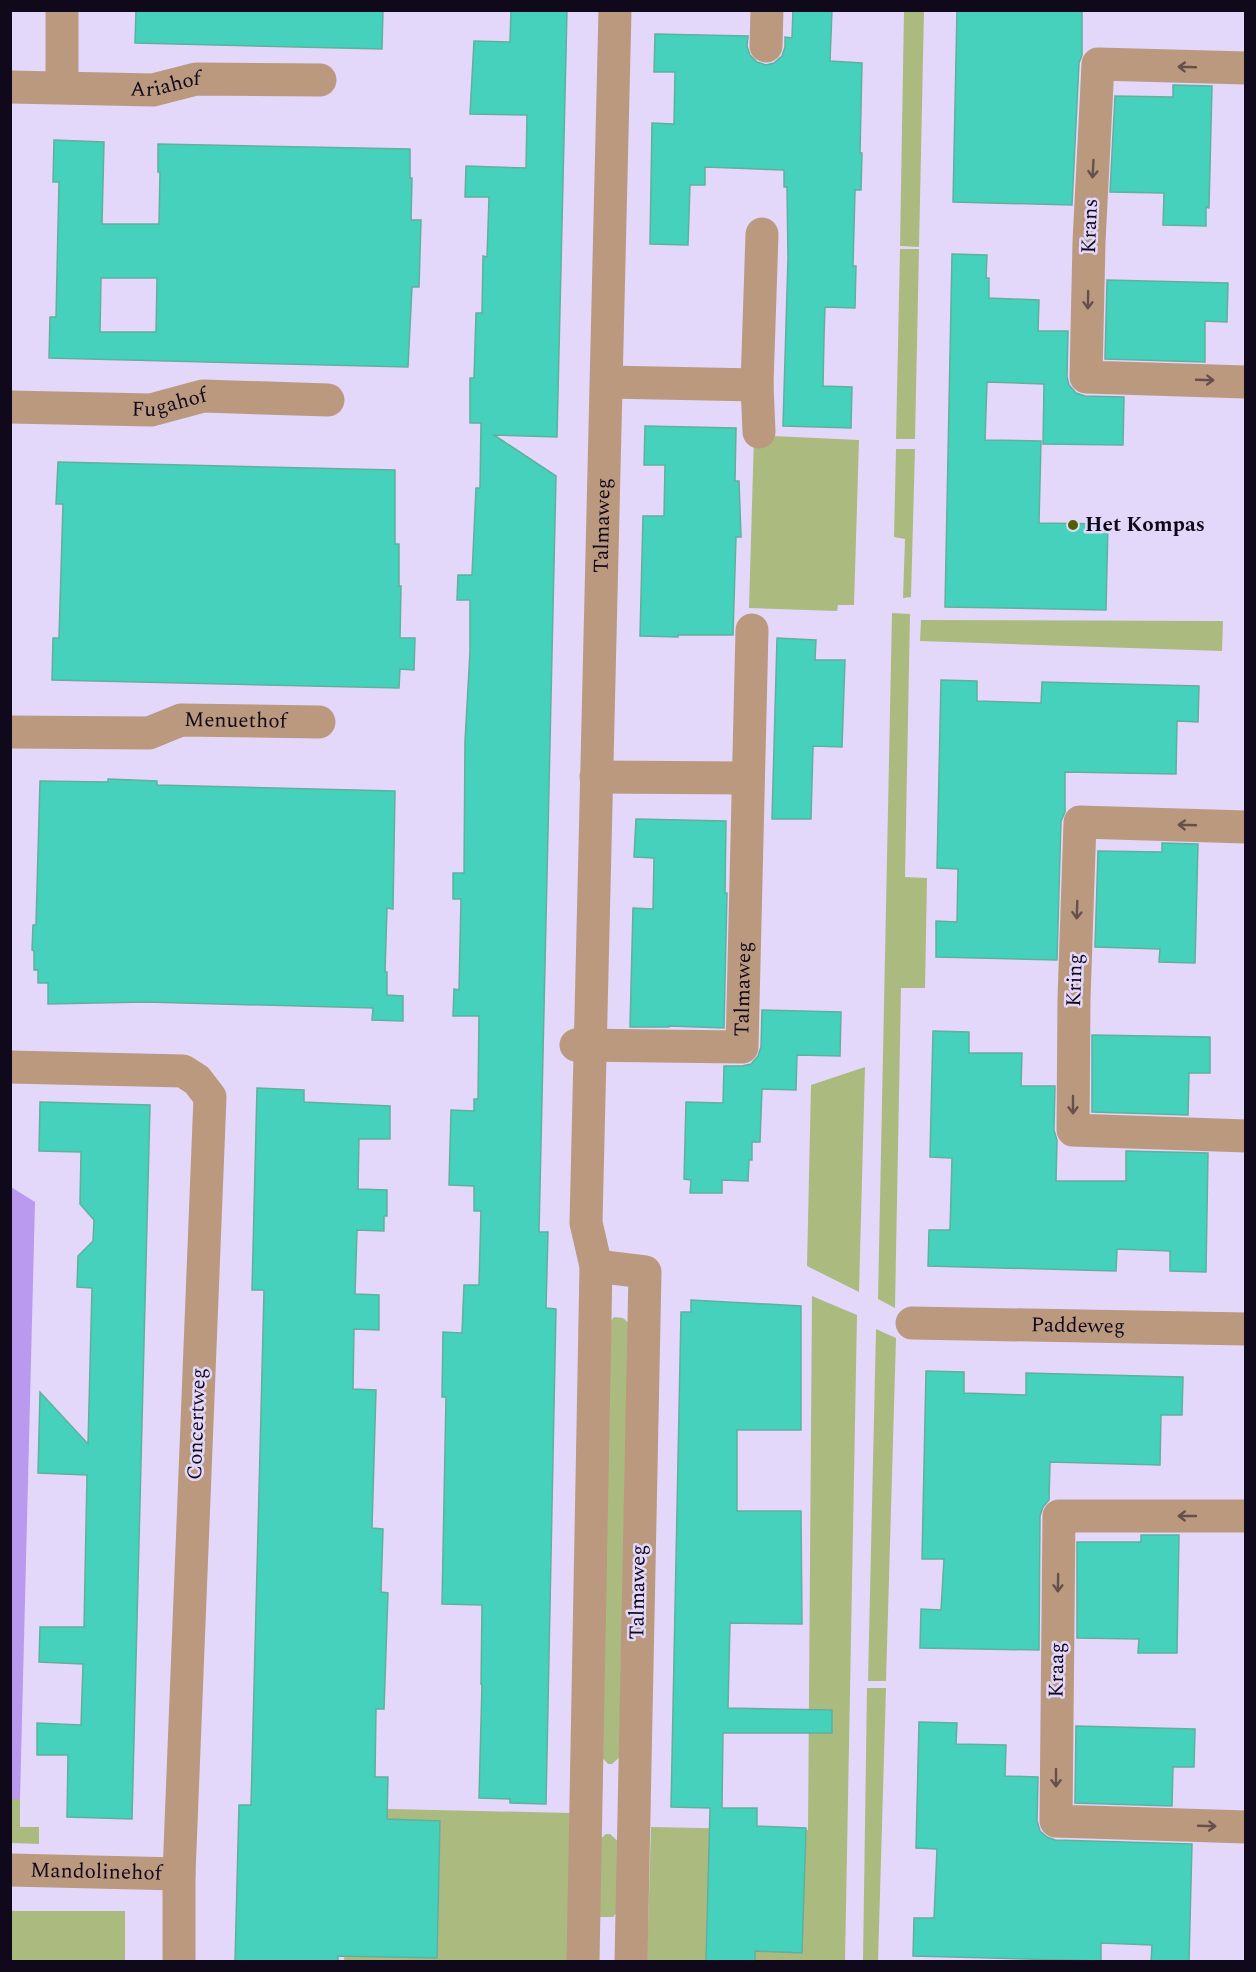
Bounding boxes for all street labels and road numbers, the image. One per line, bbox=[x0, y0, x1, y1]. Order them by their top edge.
street label: Ariahof bbox=[130, 63, 202, 106]
street label: Krans bbox=[1073, 198, 1107, 254]
street label: Fugahof bbox=[131, 379, 212, 426]
street label: Talmaweg bbox=[586, 477, 620, 574]
street label: Menuethof bbox=[184, 704, 289, 738]
street label: Talmaweg bbox=[726, 941, 761, 1037]
street label: Kring bbox=[1058, 953, 1092, 1007]
street label: Paddeweg bbox=[1030, 1309, 1125, 1343]
street label: Concertweg bbox=[179, 1367, 215, 1481]
street label: Talmaweg bbox=[621, 1544, 655, 1640]
street label: Kraag bbox=[1041, 1642, 1073, 1698]
street label: Mandolinehof bbox=[30, 1854, 164, 1890]

